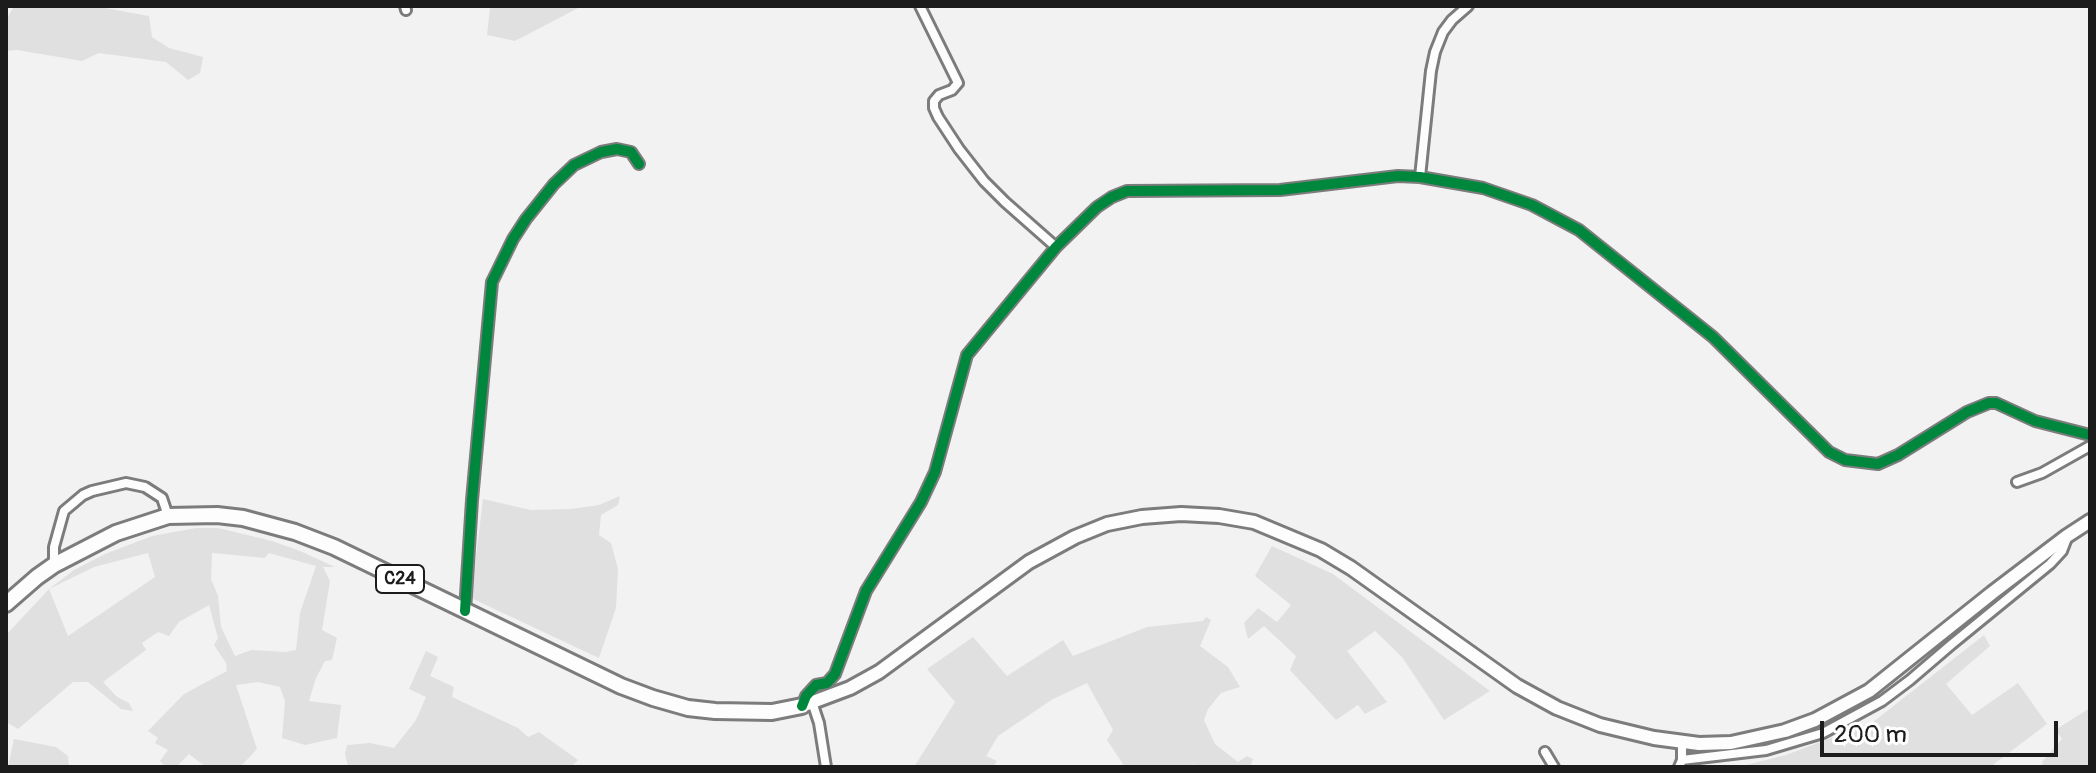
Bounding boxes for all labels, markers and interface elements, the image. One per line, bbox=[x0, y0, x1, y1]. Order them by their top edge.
road number: C24 bbox=[376, 565, 424, 593]
scale bar bbox=[1824, 705, 2062, 755]
text: 200 m bbox=[1834, 720, 1907, 749]

